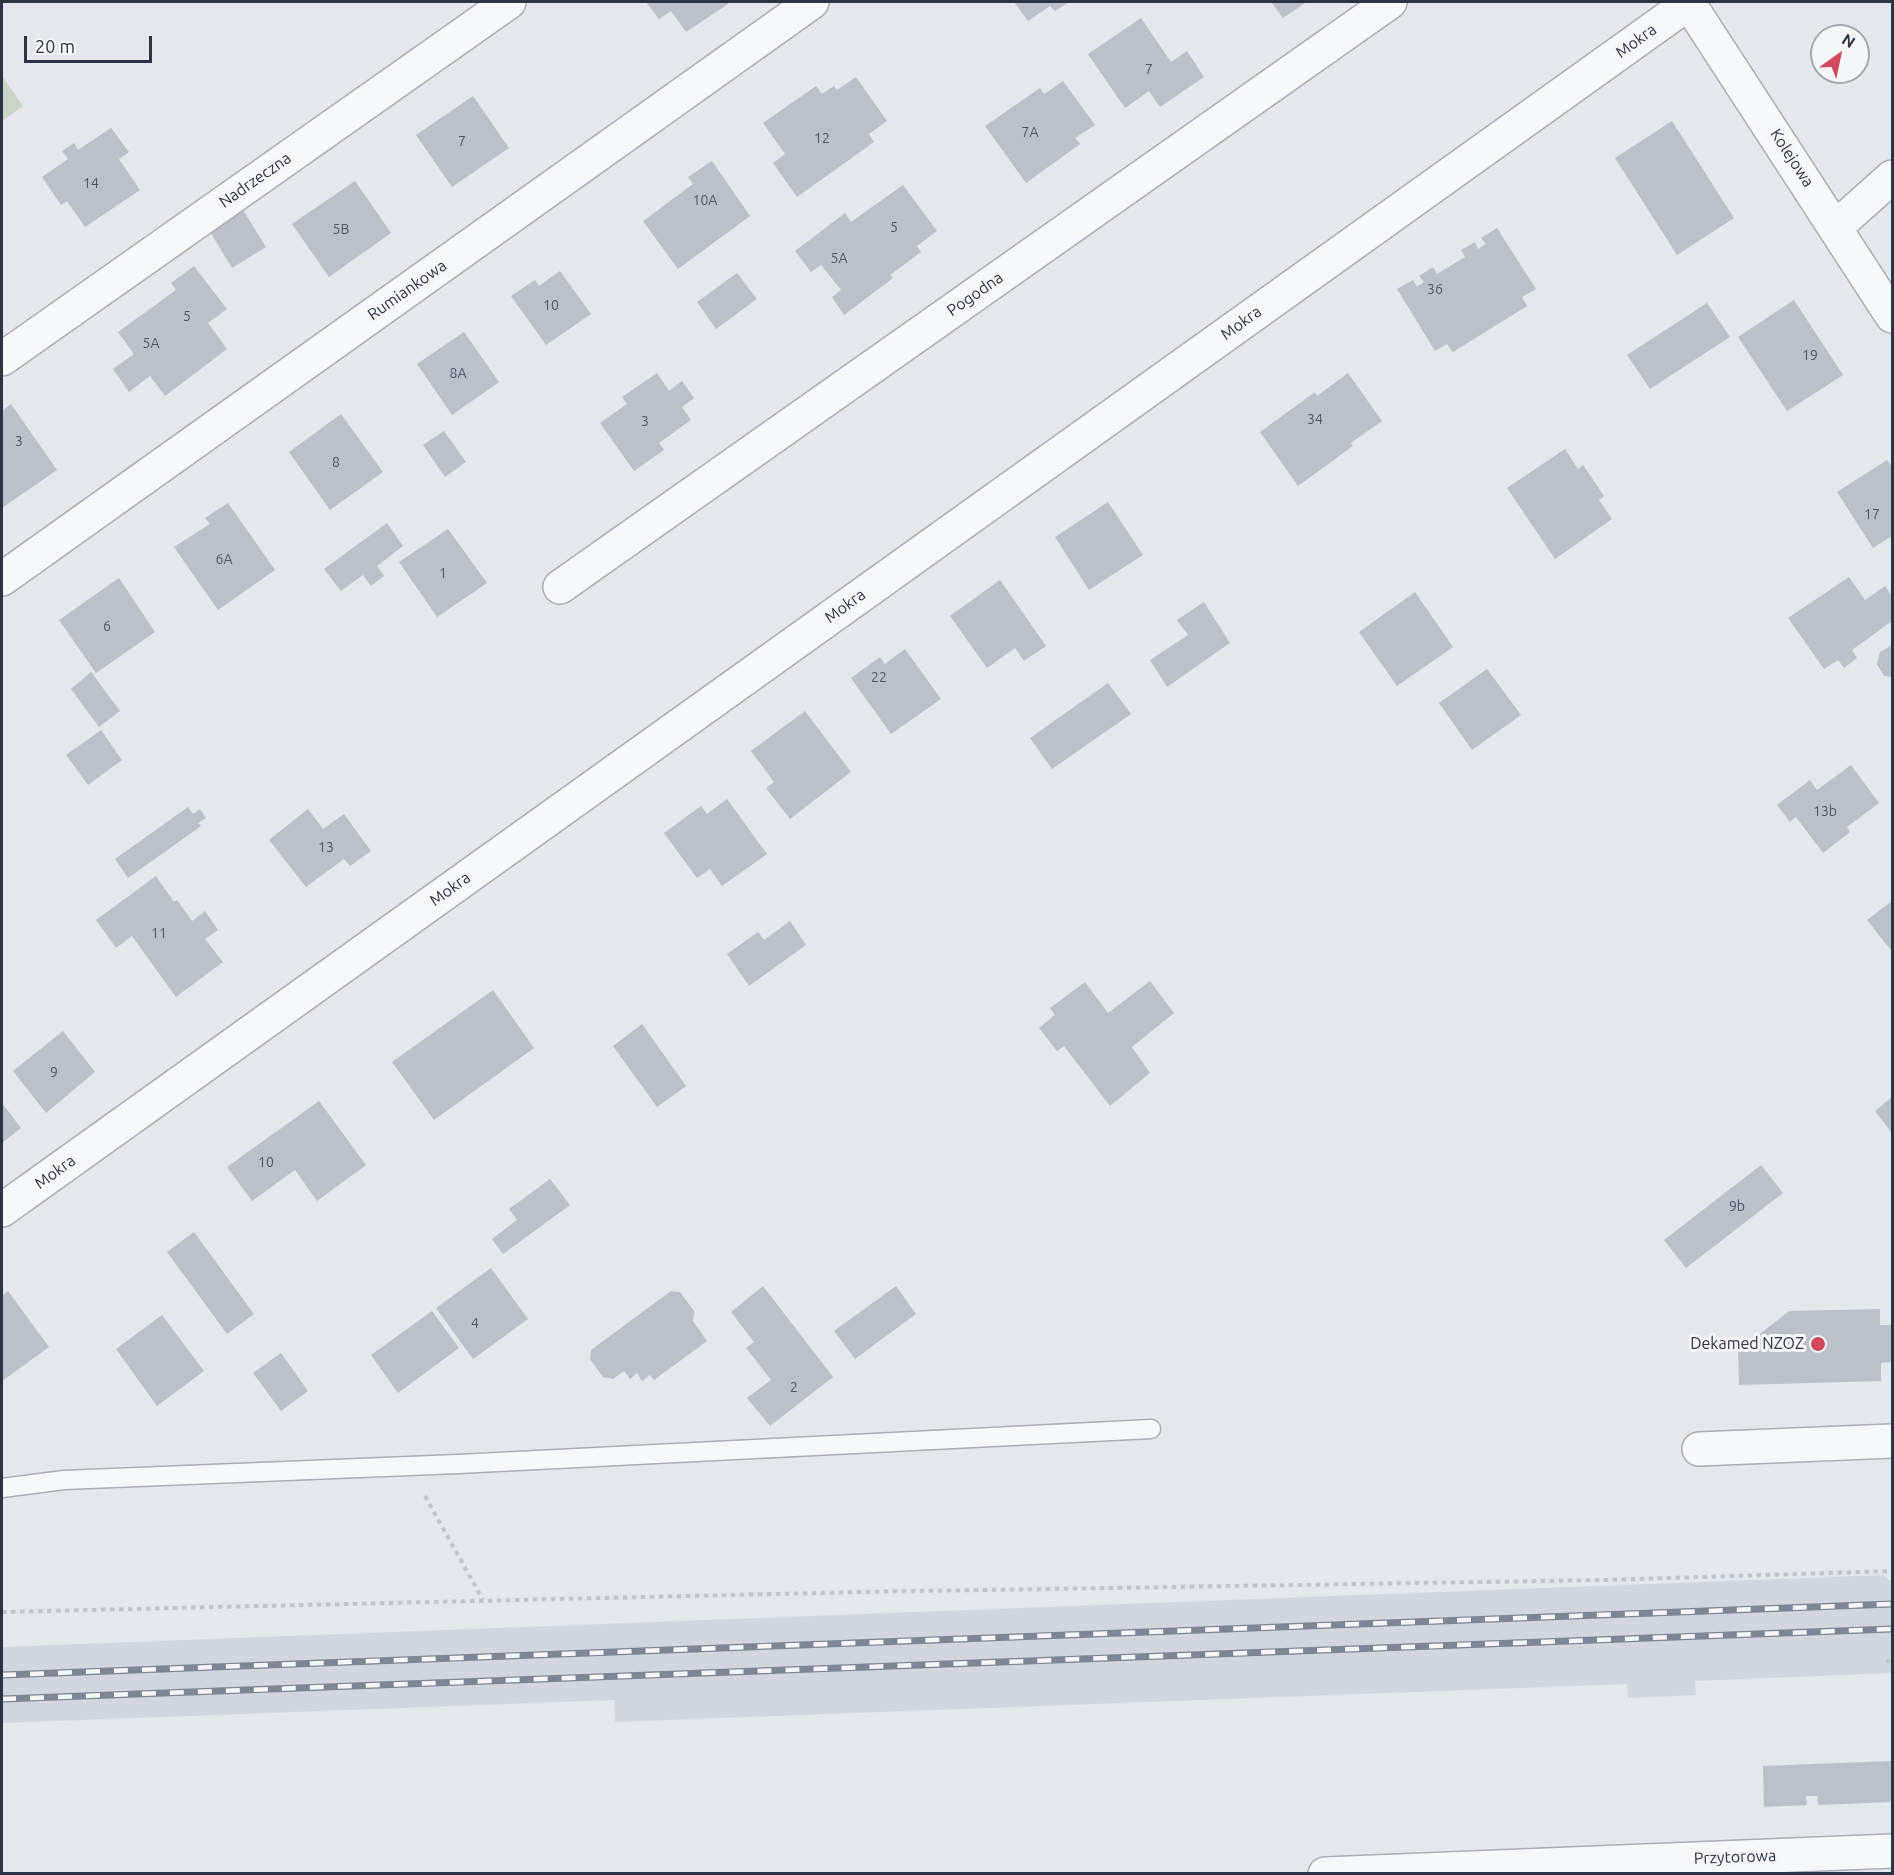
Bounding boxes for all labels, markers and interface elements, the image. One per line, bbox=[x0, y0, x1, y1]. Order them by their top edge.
street label: Mokra bbox=[1612, 20, 1660, 62]
scale bar bbox=[27, 24, 154, 62]
north arrow bbox=[1810, 24, 1870, 84]
text: N bbox=[1839, 30, 1859, 51]
text: 20 m bbox=[35, 36, 75, 56]
house number: 7 bbox=[1145, 61, 1153, 77]
house number: 7A bbox=[1022, 124, 1038, 140]
street label: Kolejowa bbox=[1766, 125, 1818, 191]
house number: 12 bbox=[814, 130, 830, 146]
house number: 7 bbox=[458, 133, 466, 149]
street label: Nadrzeczna bbox=[215, 148, 295, 212]
house number: 14 bbox=[83, 175, 99, 191]
house number: 10A bbox=[693, 192, 717, 208]
house number: 5 bbox=[890, 219, 898, 235]
house number: 5B bbox=[333, 221, 349, 237]
house number: 5A bbox=[831, 250, 847, 266]
street label: Rumiankowa bbox=[364, 256, 450, 324]
street label: Pogodna bbox=[943, 268, 1007, 320]
house number: 36 bbox=[1427, 281, 1443, 297]
house number: 10 bbox=[543, 297, 559, 313]
street label: Mokra bbox=[1217, 302, 1265, 344]
house number: 5 bbox=[183, 308, 191, 324]
house number: 5A bbox=[143, 335, 159, 351]
house number: 19 bbox=[1802, 347, 1818, 363]
house number: 8A bbox=[450, 365, 466, 381]
house number: 34 bbox=[1307, 411, 1323, 427]
house number: 3 bbox=[641, 413, 649, 429]
house number: 3 bbox=[15, 433, 23, 449]
house number: 8 bbox=[332, 454, 340, 470]
house number: 17 bbox=[1864, 506, 1880, 522]
house number: 6A bbox=[216, 551, 232, 567]
house number: 1 bbox=[439, 565, 447, 581]
street label: Mokra bbox=[821, 585, 869, 627]
house number: 6 bbox=[103, 618, 111, 634]
house number: 22 bbox=[871, 669, 887, 685]
house number: 13b bbox=[1813, 803, 1837, 819]
house number: 13 bbox=[318, 839, 334, 855]
street label: Mokra bbox=[426, 868, 474, 910]
house number: 11 bbox=[151, 925, 167, 941]
house number: 9 bbox=[50, 1064, 58, 1080]
street label: Mokra bbox=[31, 1151, 79, 1193]
house number: 10 bbox=[258, 1154, 274, 1170]
house number: 9b bbox=[1729, 1198, 1745, 1214]
house number: 4 bbox=[471, 1315, 479, 1331]
place label: Dekamed NZOZ bbox=[1690, 1334, 1804, 1354]
marker: Dekamed NZOZ bbox=[1809, 1335, 1827, 1353]
house number: 2 bbox=[790, 1379, 798, 1395]
street label: Przytorowa bbox=[1693, 1846, 1777, 1868]

